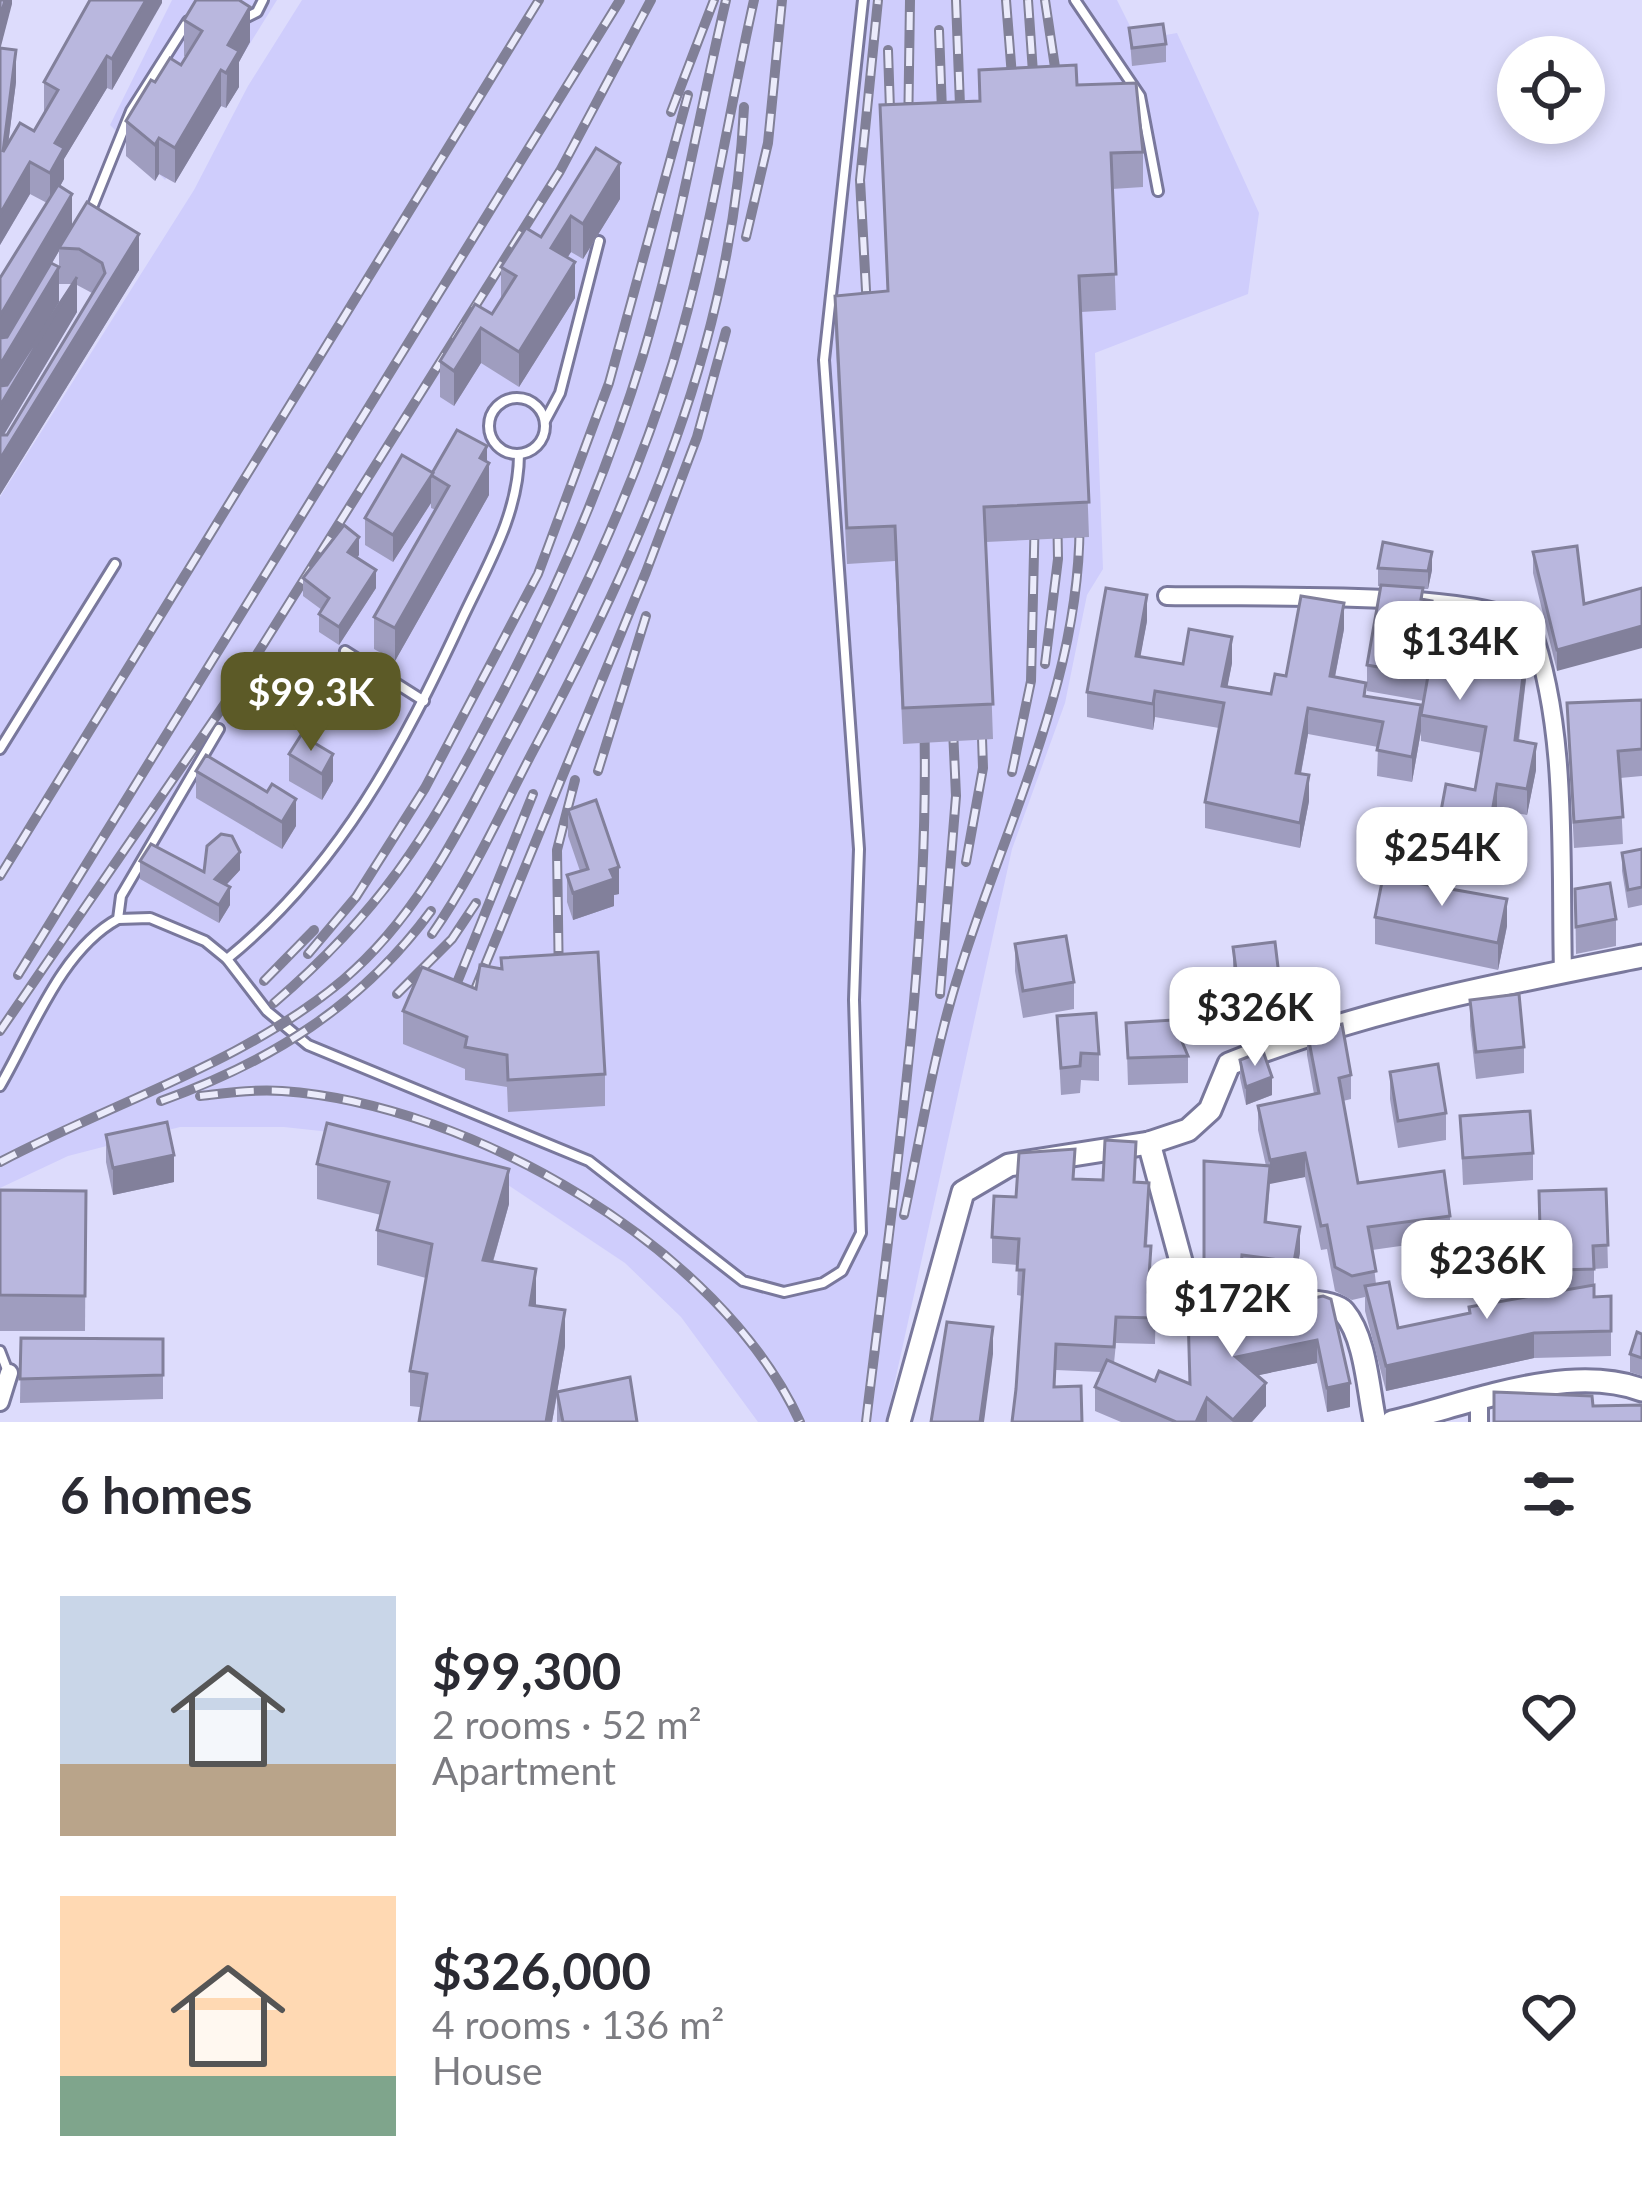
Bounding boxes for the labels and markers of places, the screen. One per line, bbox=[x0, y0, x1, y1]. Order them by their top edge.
pin: $134K bbox=[1376, 601, 1544, 703]
pin: $99.3K bbox=[213, 652, 409, 754]
pin: $254K bbox=[1358, 807, 1526, 909]
pin: $326K bbox=[1171, 967, 1339, 1069]
pin: $236K bbox=[1403, 1220, 1571, 1322]
pin: $172K bbox=[1148, 1258, 1316, 1360]

